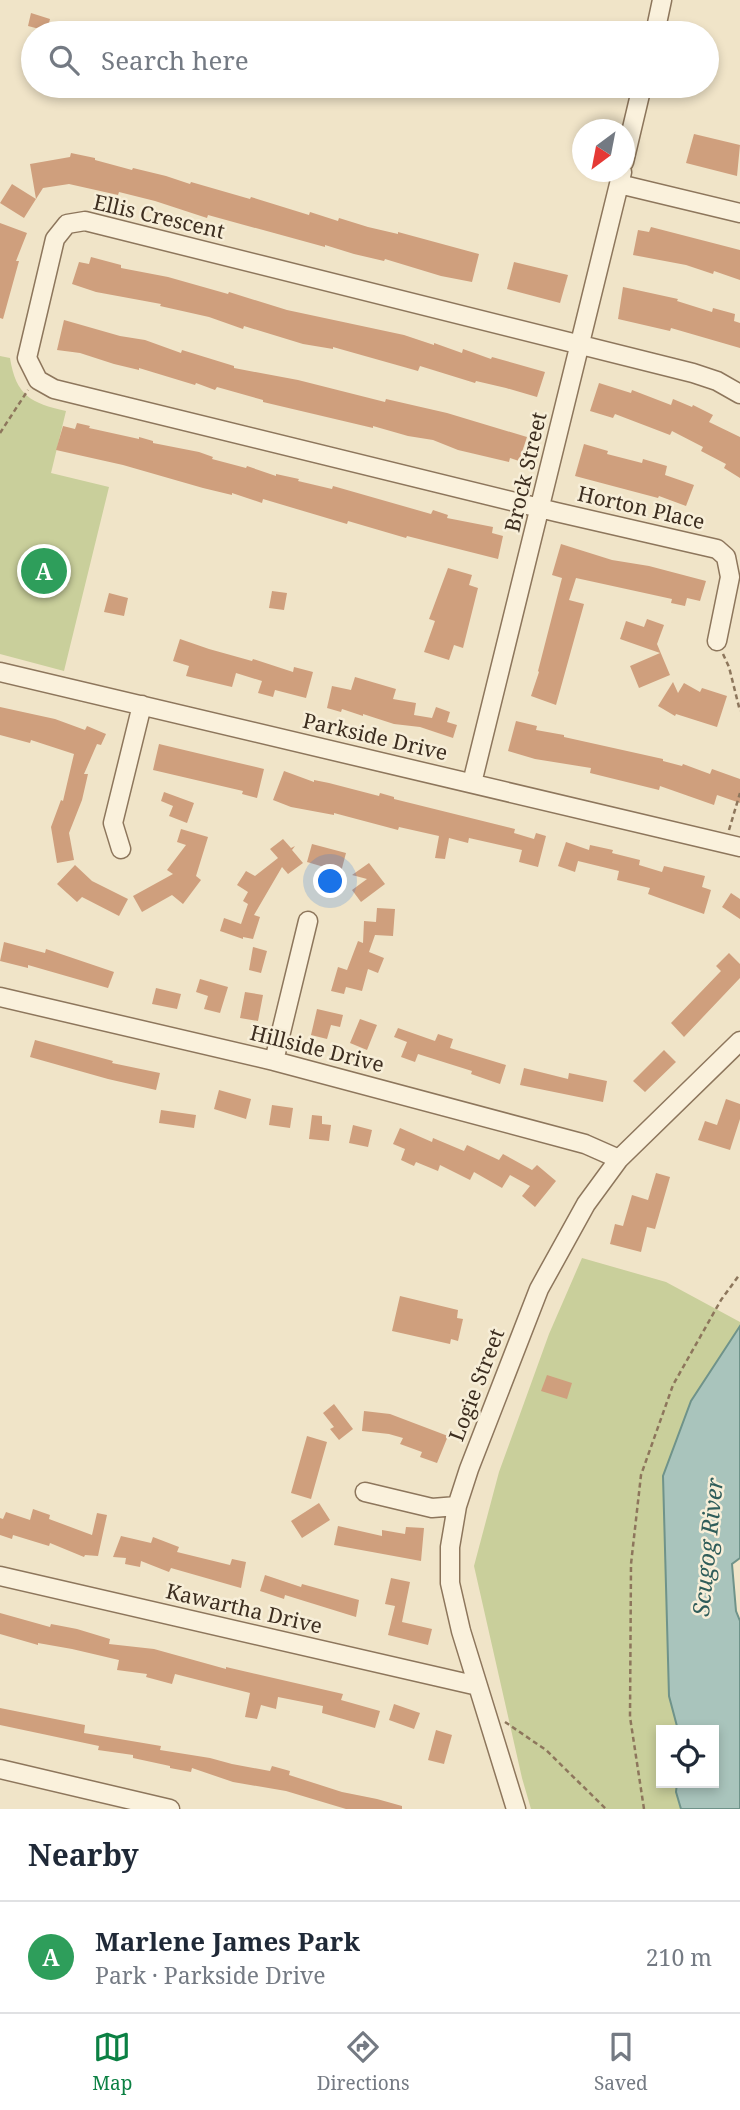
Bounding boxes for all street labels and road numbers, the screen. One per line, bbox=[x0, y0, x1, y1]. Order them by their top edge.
street label: Ellis Crescent bbox=[91, 187, 228, 245]
street label: Brock Street bbox=[498, 409, 552, 535]
street label: Horton Place bbox=[575, 479, 708, 535]
street label: Parkside Drive bbox=[300, 706, 450, 766]
street label: Hillside Drive bbox=[247, 1018, 387, 1078]
street label: Logie Street bbox=[442, 1324, 510, 1445]
street label: Kawartha Drive bbox=[163, 1576, 325, 1640]

